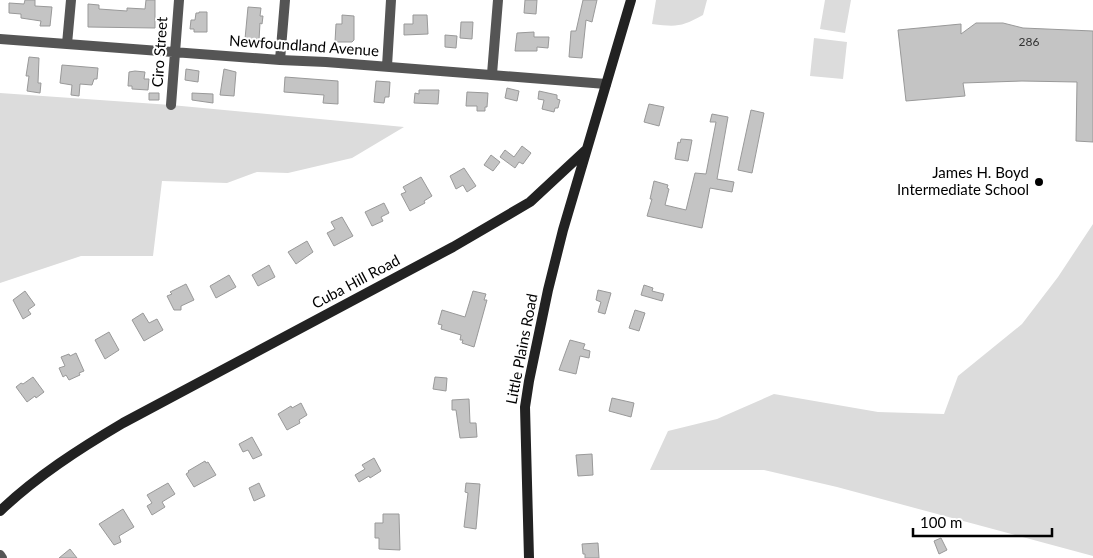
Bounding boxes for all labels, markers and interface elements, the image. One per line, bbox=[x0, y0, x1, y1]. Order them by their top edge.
street label: Ciro Street bbox=[148, 15, 170, 88]
street label: Newfoundland Avenue bbox=[228, 31, 380, 59]
house number: 286 bbox=[1019, 34, 1039, 49]
place label: James H. Boyd Intermediate School bbox=[897, 163, 1029, 198]
marker: James H. Boyd Intermediate School bbox=[1033, 176, 1045, 188]
street label: Cuba Hill Road bbox=[308, 250, 403, 312]
street label: Little Plains Road bbox=[501, 292, 541, 406]
scale bar bbox=[913, 506, 1052, 538]
text: 100 m bbox=[920, 513, 962, 531]

